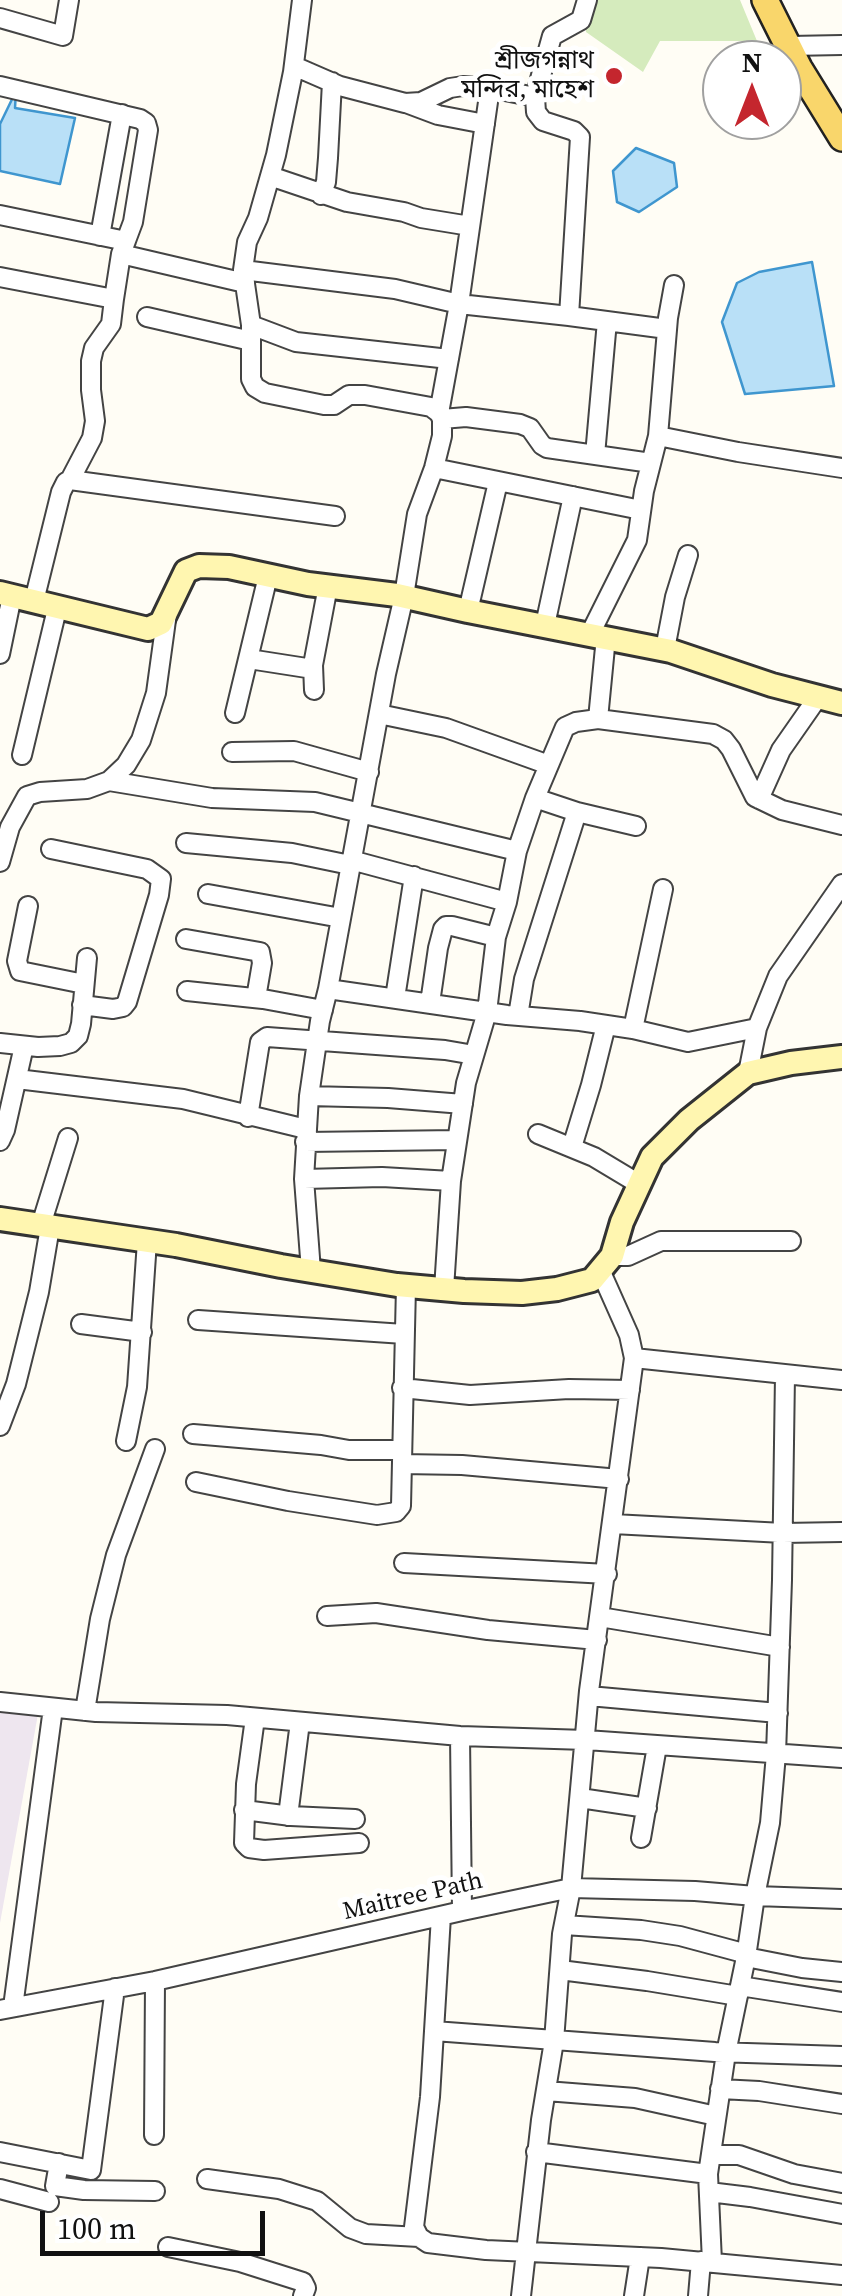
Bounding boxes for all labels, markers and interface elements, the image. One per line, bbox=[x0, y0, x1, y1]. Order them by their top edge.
north arrow bbox=[702, 40, 802, 140]
text: N bbox=[742, 43, 762, 81]
place label: শ্রীজগন্নাথ মন্দির, মাহেশ bbox=[461, 47, 594, 106]
marker: শ্রীজগন্নাথ মন্দির, মাহেশ bbox=[603, 65, 625, 87]
street label: Maitree Path bbox=[340, 1866, 486, 1928]
scale bar bbox=[45, 2191, 270, 2253]
text: 100 m bbox=[57, 2208, 136, 2249]

